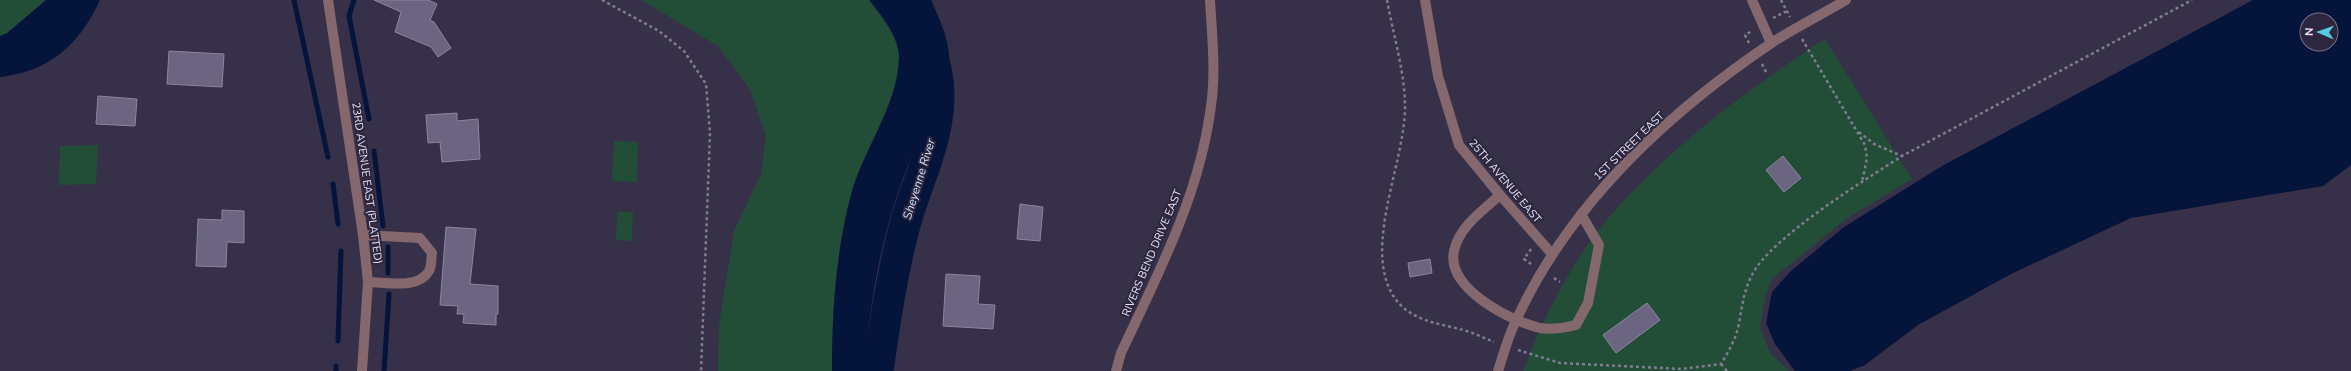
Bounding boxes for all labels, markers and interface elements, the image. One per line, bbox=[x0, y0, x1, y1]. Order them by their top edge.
north arrow bbox=[2299, 12, 2339, 52]
text: N bbox=[2302, 27, 2317, 36]
street label: 23RD AVENUE EAST (PLATTED) bbox=[348, 101, 386, 265]
street label: 1ST STREET EAST bbox=[1590, 108, 1668, 184]
water label: Sheyenne River bbox=[899, 136, 939, 221]
street label: 25TH AVENUE EAST bbox=[1465, 136, 1545, 226]
street label: RIVERS BEND DRIVE EAST bbox=[1118, 187, 1186, 319]

